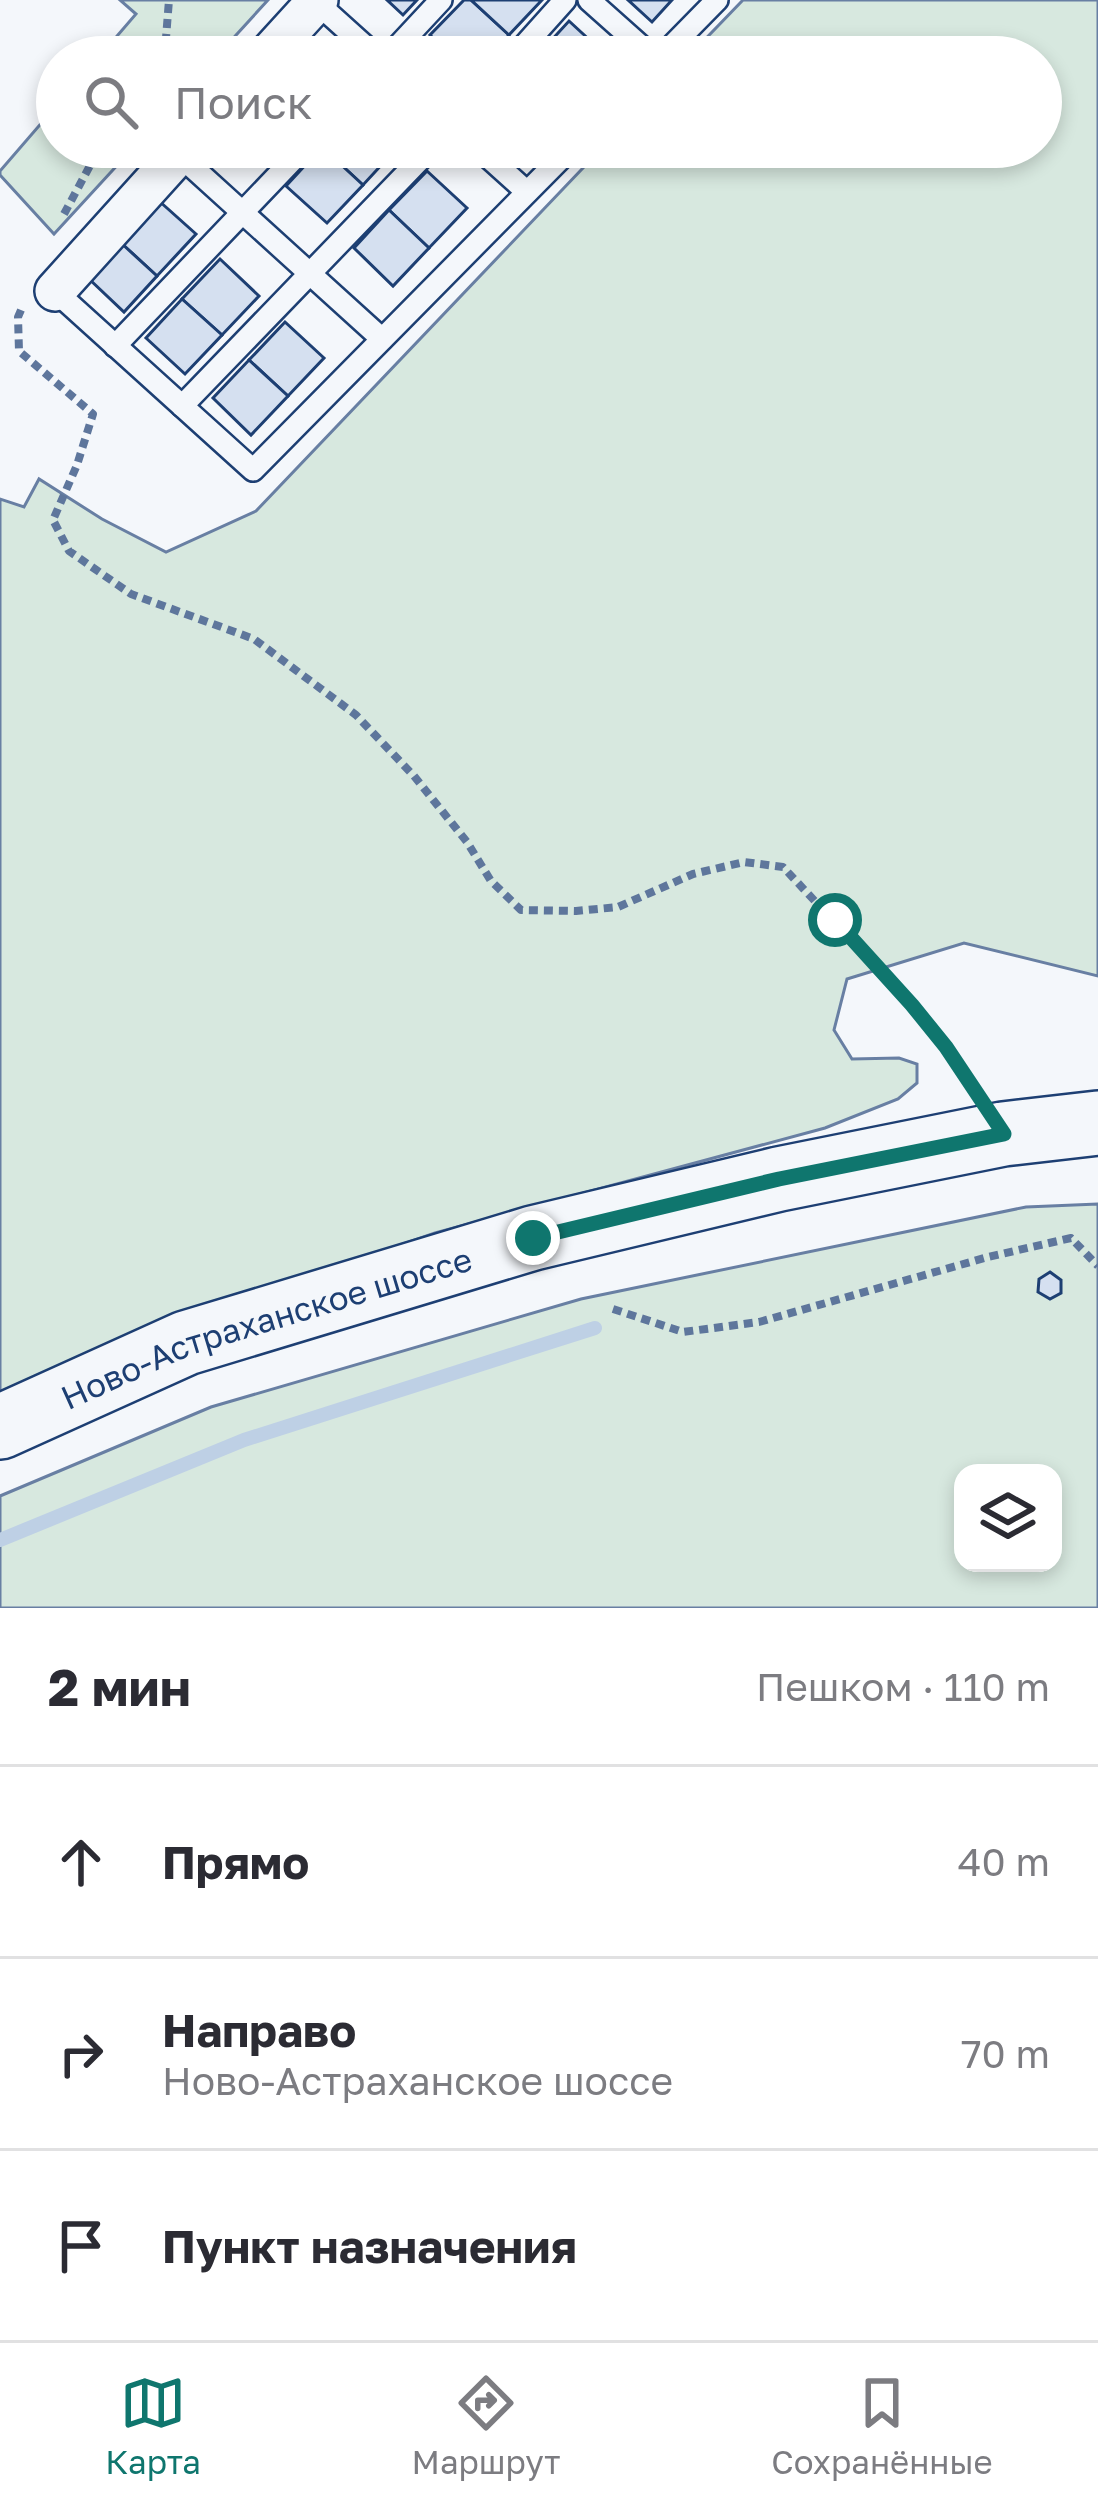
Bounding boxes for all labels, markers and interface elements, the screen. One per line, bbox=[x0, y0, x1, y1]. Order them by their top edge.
search box bbox=[36, 36, 1062, 168]
icon: search bbox=[78, 69, 144, 135]
text: Поиск bbox=[174, 75, 313, 129]
route start bbox=[808, 893, 862, 947]
route end bbox=[506, 1211, 560, 1265]
street label: Ново-Астраханское шоссе bbox=[55, 1238, 476, 1417]
map controls bbox=[954, 1464, 1062, 1572]
button: layers bbox=[954, 1464, 1062, 1572]
text: 2 мин bbox=[48, 1656, 191, 1717]
text: Пешком · 110 m bbox=[756, 1663, 1050, 1710]
icon: ahead bbox=[48, 1829, 114, 1895]
text: Прямо bbox=[162, 1835, 309, 1889]
text: 40 m bbox=[958, 1838, 1050, 1885]
text: Направо bbox=[162, 2003, 356, 2057]
icon: right bbox=[48, 2021, 114, 2087]
text: 70 m bbox=[961, 2030, 1050, 2077]
text: Ново-Астраханское шоссе bbox=[162, 2057, 673, 2104]
icon: arrive bbox=[48, 2213, 114, 2279]
text: Пункт назначения bbox=[162, 2219, 577, 2273]
tab: Карта bbox=[105, 2370, 201, 2481]
tab: Маршрут bbox=[412, 2370, 561, 2481]
tab: Сохранённые bbox=[771, 2370, 993, 2481]

